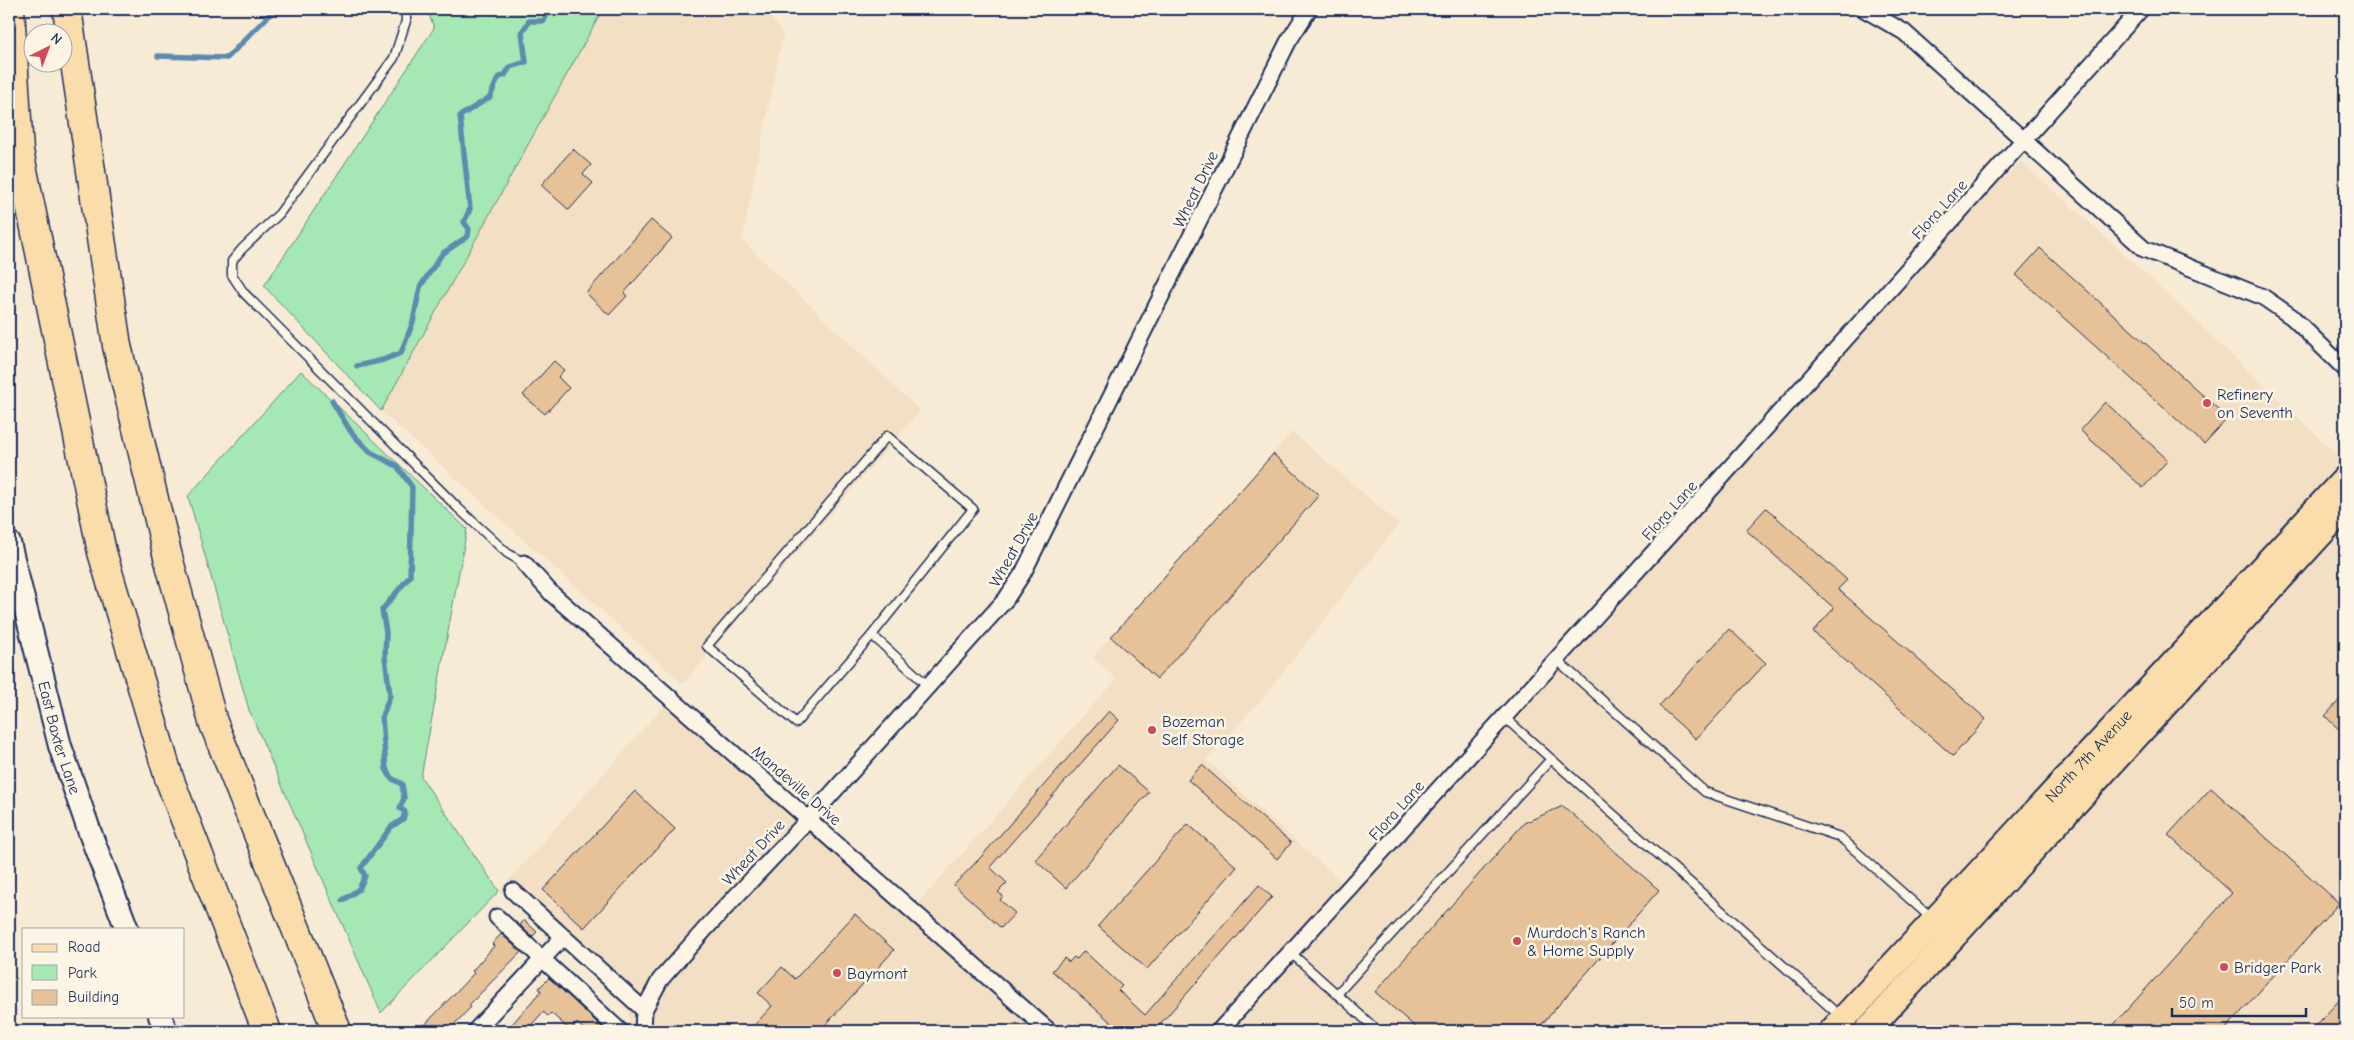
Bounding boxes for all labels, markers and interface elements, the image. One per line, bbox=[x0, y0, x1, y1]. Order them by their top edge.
north arrow bbox=[22, 22, 72, 72]
text: N bbox=[47, 29, 65, 48]
street label: Wheat Drive bbox=[1170, 148, 1222, 231]
street label: Flora Lane bbox=[1908, 176, 1971, 243]
place label: Refinery on Seventh bbox=[2217, 386, 2293, 422]
marker: Refinery on Seventh bbox=[2201, 397, 2213, 409]
street label: Flora Lane bbox=[1638, 477, 1701, 544]
street label: Wheat Drive bbox=[986, 509, 1042, 590]
street label: East Baxter Lane bbox=[34, 679, 84, 797]
street label: North 7th Avenue bbox=[2042, 707, 2136, 806]
place label: Bozeman Self Storage bbox=[1162, 713, 1244, 749]
marker: Bozeman Self Storage bbox=[1146, 724, 1158, 736]
street label: Mandeville Drive bbox=[748, 742, 845, 829]
street label: Flora Lane bbox=[1365, 777, 1428, 844]
street label: Wheat Drive bbox=[719, 816, 789, 889]
place label: Murdoch's Ranch & Home Supply bbox=[1527, 924, 1646, 960]
legend bbox=[22, 928, 185, 1018]
marker: Murdoch's Ranch & Home Supply bbox=[1511, 935, 1523, 947]
text: Road bbox=[68, 938, 100, 956]
place label: Bridger Park bbox=[2234, 959, 2321, 977]
marker: Bridger Park bbox=[2218, 961, 2230, 973]
text: Park bbox=[68, 964, 97, 982]
place label: Baymont bbox=[847, 965, 908, 983]
marker: Baymont bbox=[831, 967, 843, 979]
scale bar bbox=[2172, 985, 2305, 1017]
text: Building bbox=[68, 988, 119, 1006]
text: 50 m bbox=[2179, 994, 2214, 1012]

